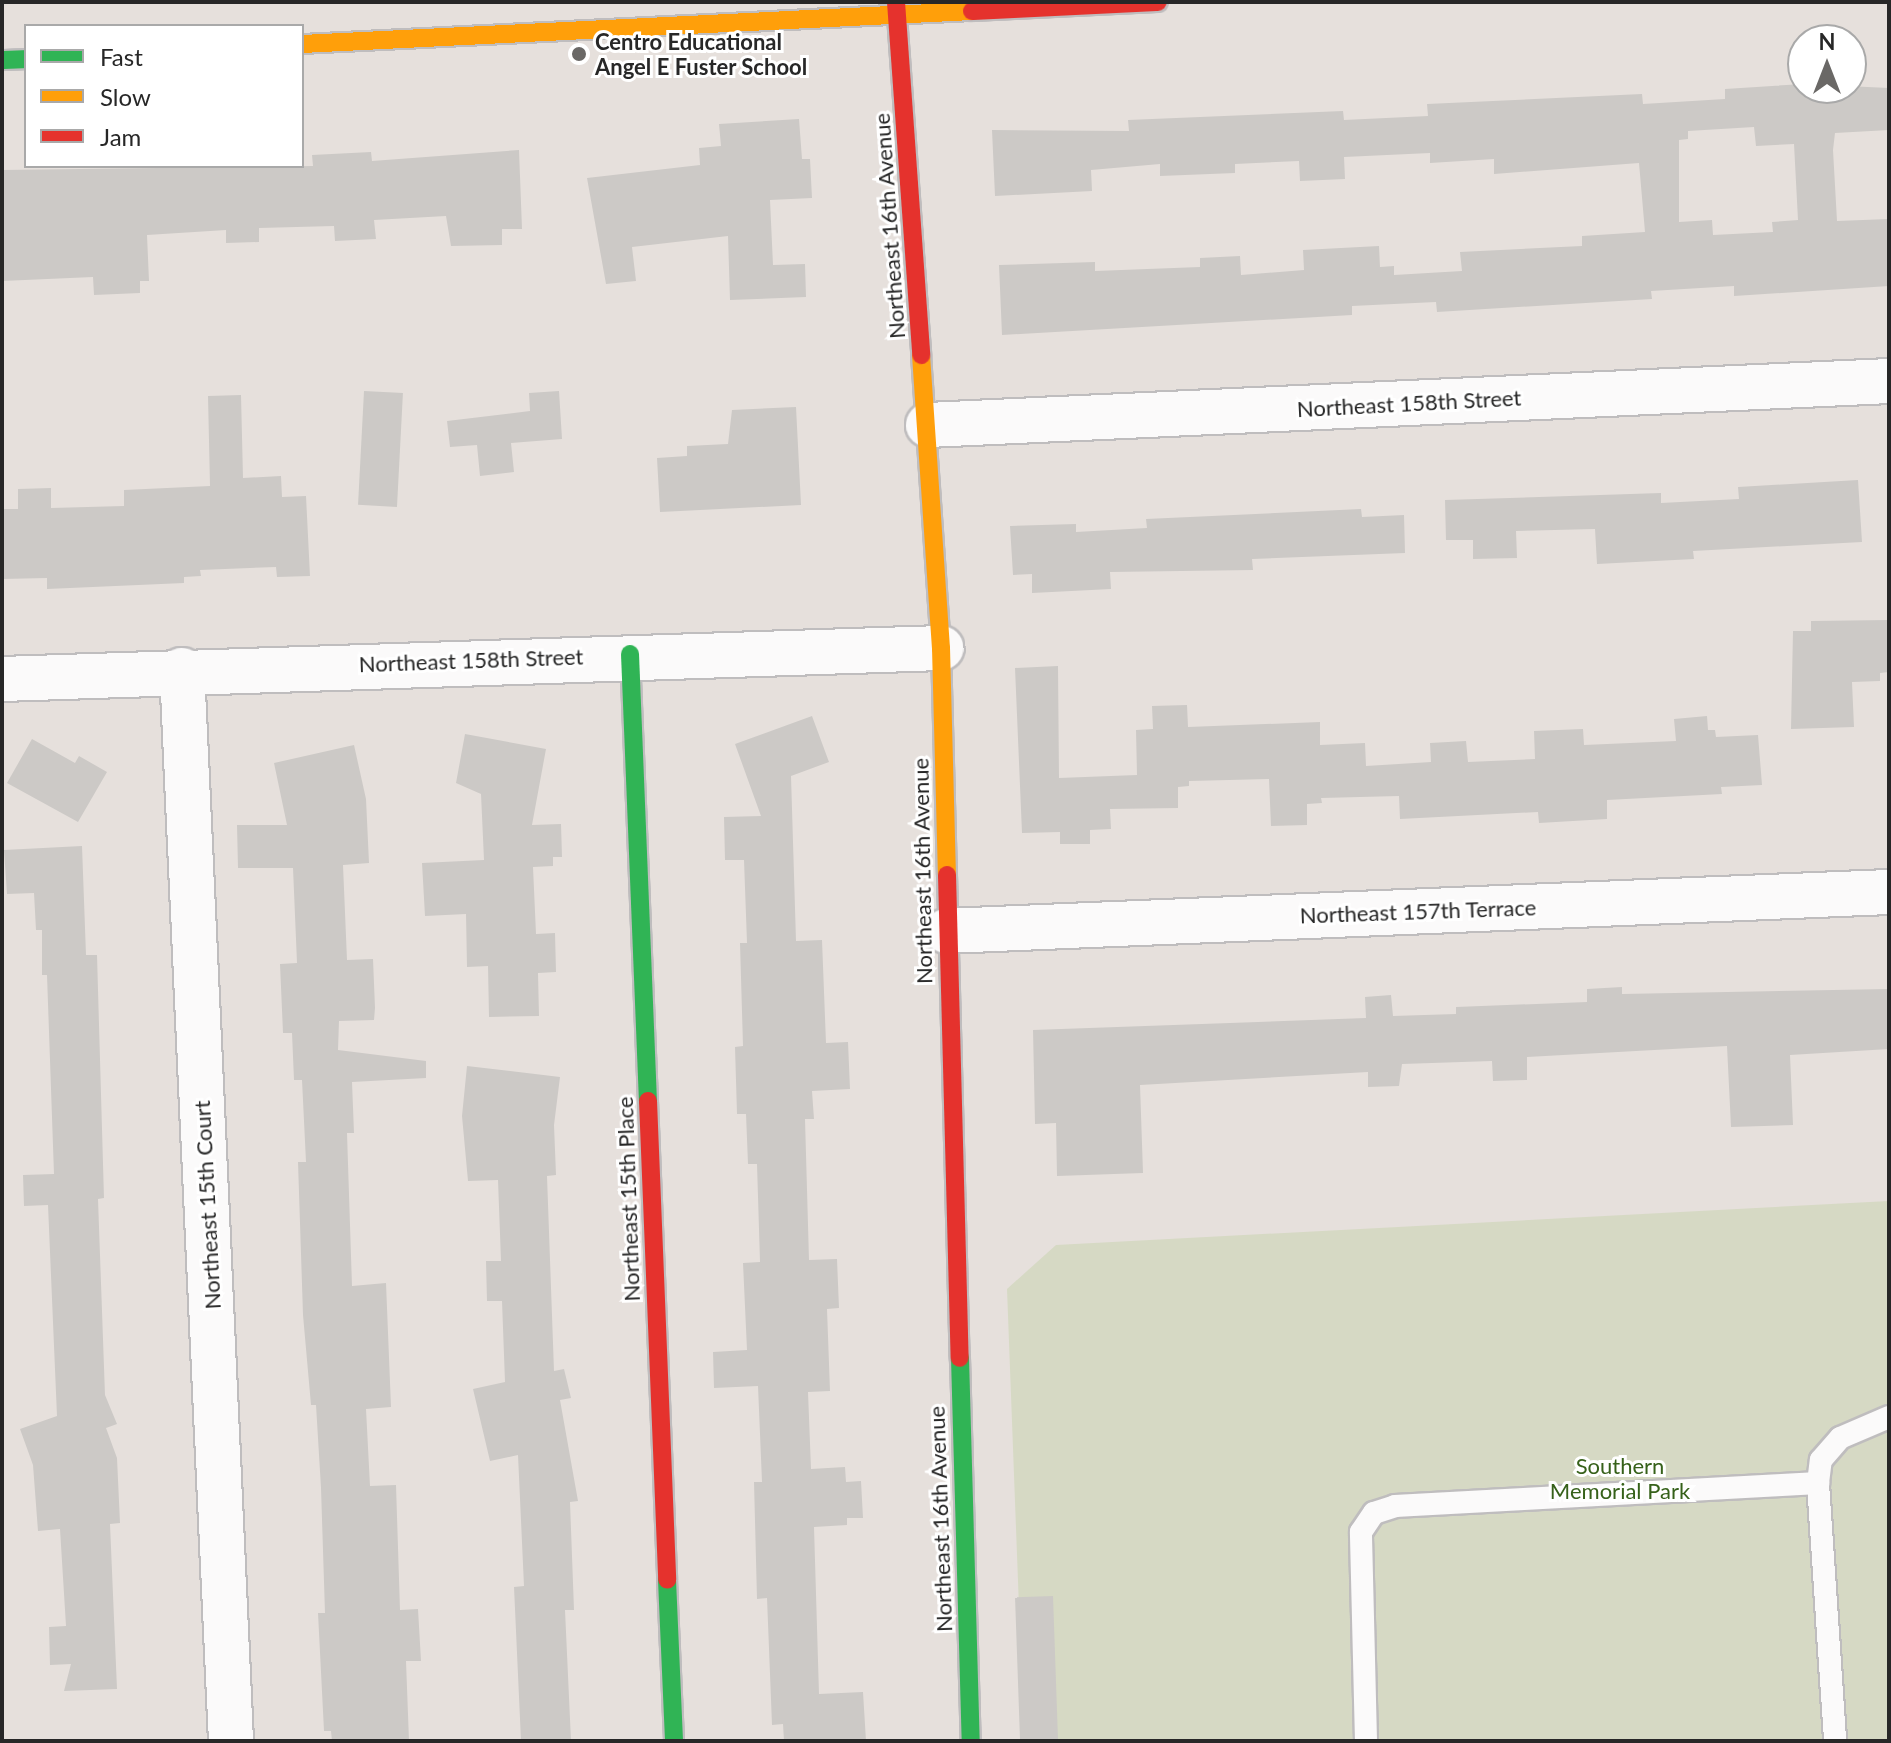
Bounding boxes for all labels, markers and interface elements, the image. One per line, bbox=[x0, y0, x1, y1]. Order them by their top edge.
legend bbox=[24, 24, 304, 168]
north arrow bbox=[1787, 24, 1867, 104]
place label: Centro Educational Angel E Fuster School bbox=[595, 28, 808, 80]
text: N bbox=[1819, 28, 1835, 55]
text: Fast bbox=[100, 42, 143, 71]
marker: Centro Educational Angel E Fuster School bbox=[570, 45, 588, 63]
text: Slow bbox=[100, 82, 151, 111]
street label: Northeast 16th Avenue bbox=[868, 112, 910, 340]
text: Jam bbox=[100, 122, 141, 151]
street label: Northeast 158th Street bbox=[1296, 384, 1522, 422]
street label: Northeast 158th Street bbox=[358, 643, 584, 677]
street label: Northeast 16th Avenue bbox=[907, 757, 937, 985]
street label: Northeast 157th Terrace bbox=[1299, 894, 1537, 928]
street label: Northeast 15th Place bbox=[611, 1096, 645, 1302]
street label: Northeast 15th Court bbox=[188, 1100, 226, 1310]
street label: Northeast 16th Avenue bbox=[923, 1405, 957, 1633]
park label: Southern Memorial Park bbox=[1550, 1452, 1690, 1504]

